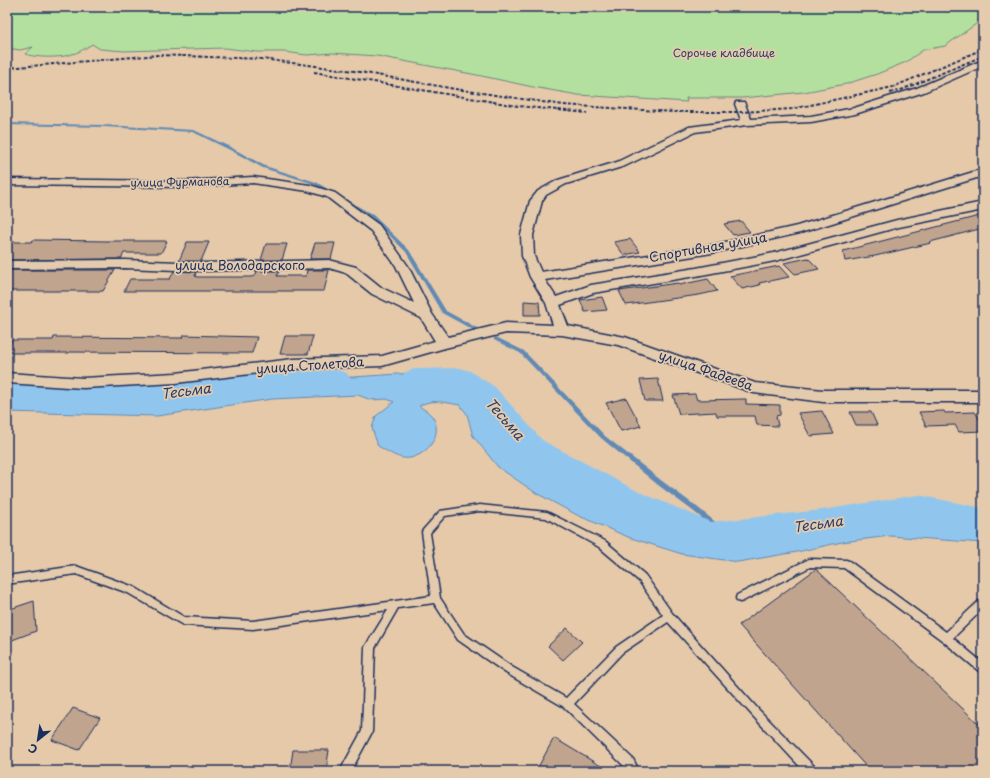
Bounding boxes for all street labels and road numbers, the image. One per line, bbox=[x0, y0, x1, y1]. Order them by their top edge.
street label: улица Фурманова bbox=[130, 172, 230, 191]
street label: Спортивная улица bbox=[647, 227, 769, 266]
street label: улица Володарского bbox=[175, 255, 305, 274]
street label: улица Фадеева bbox=[656, 345, 757, 395]
street label: улица Столетова bbox=[255, 351, 365, 378]

